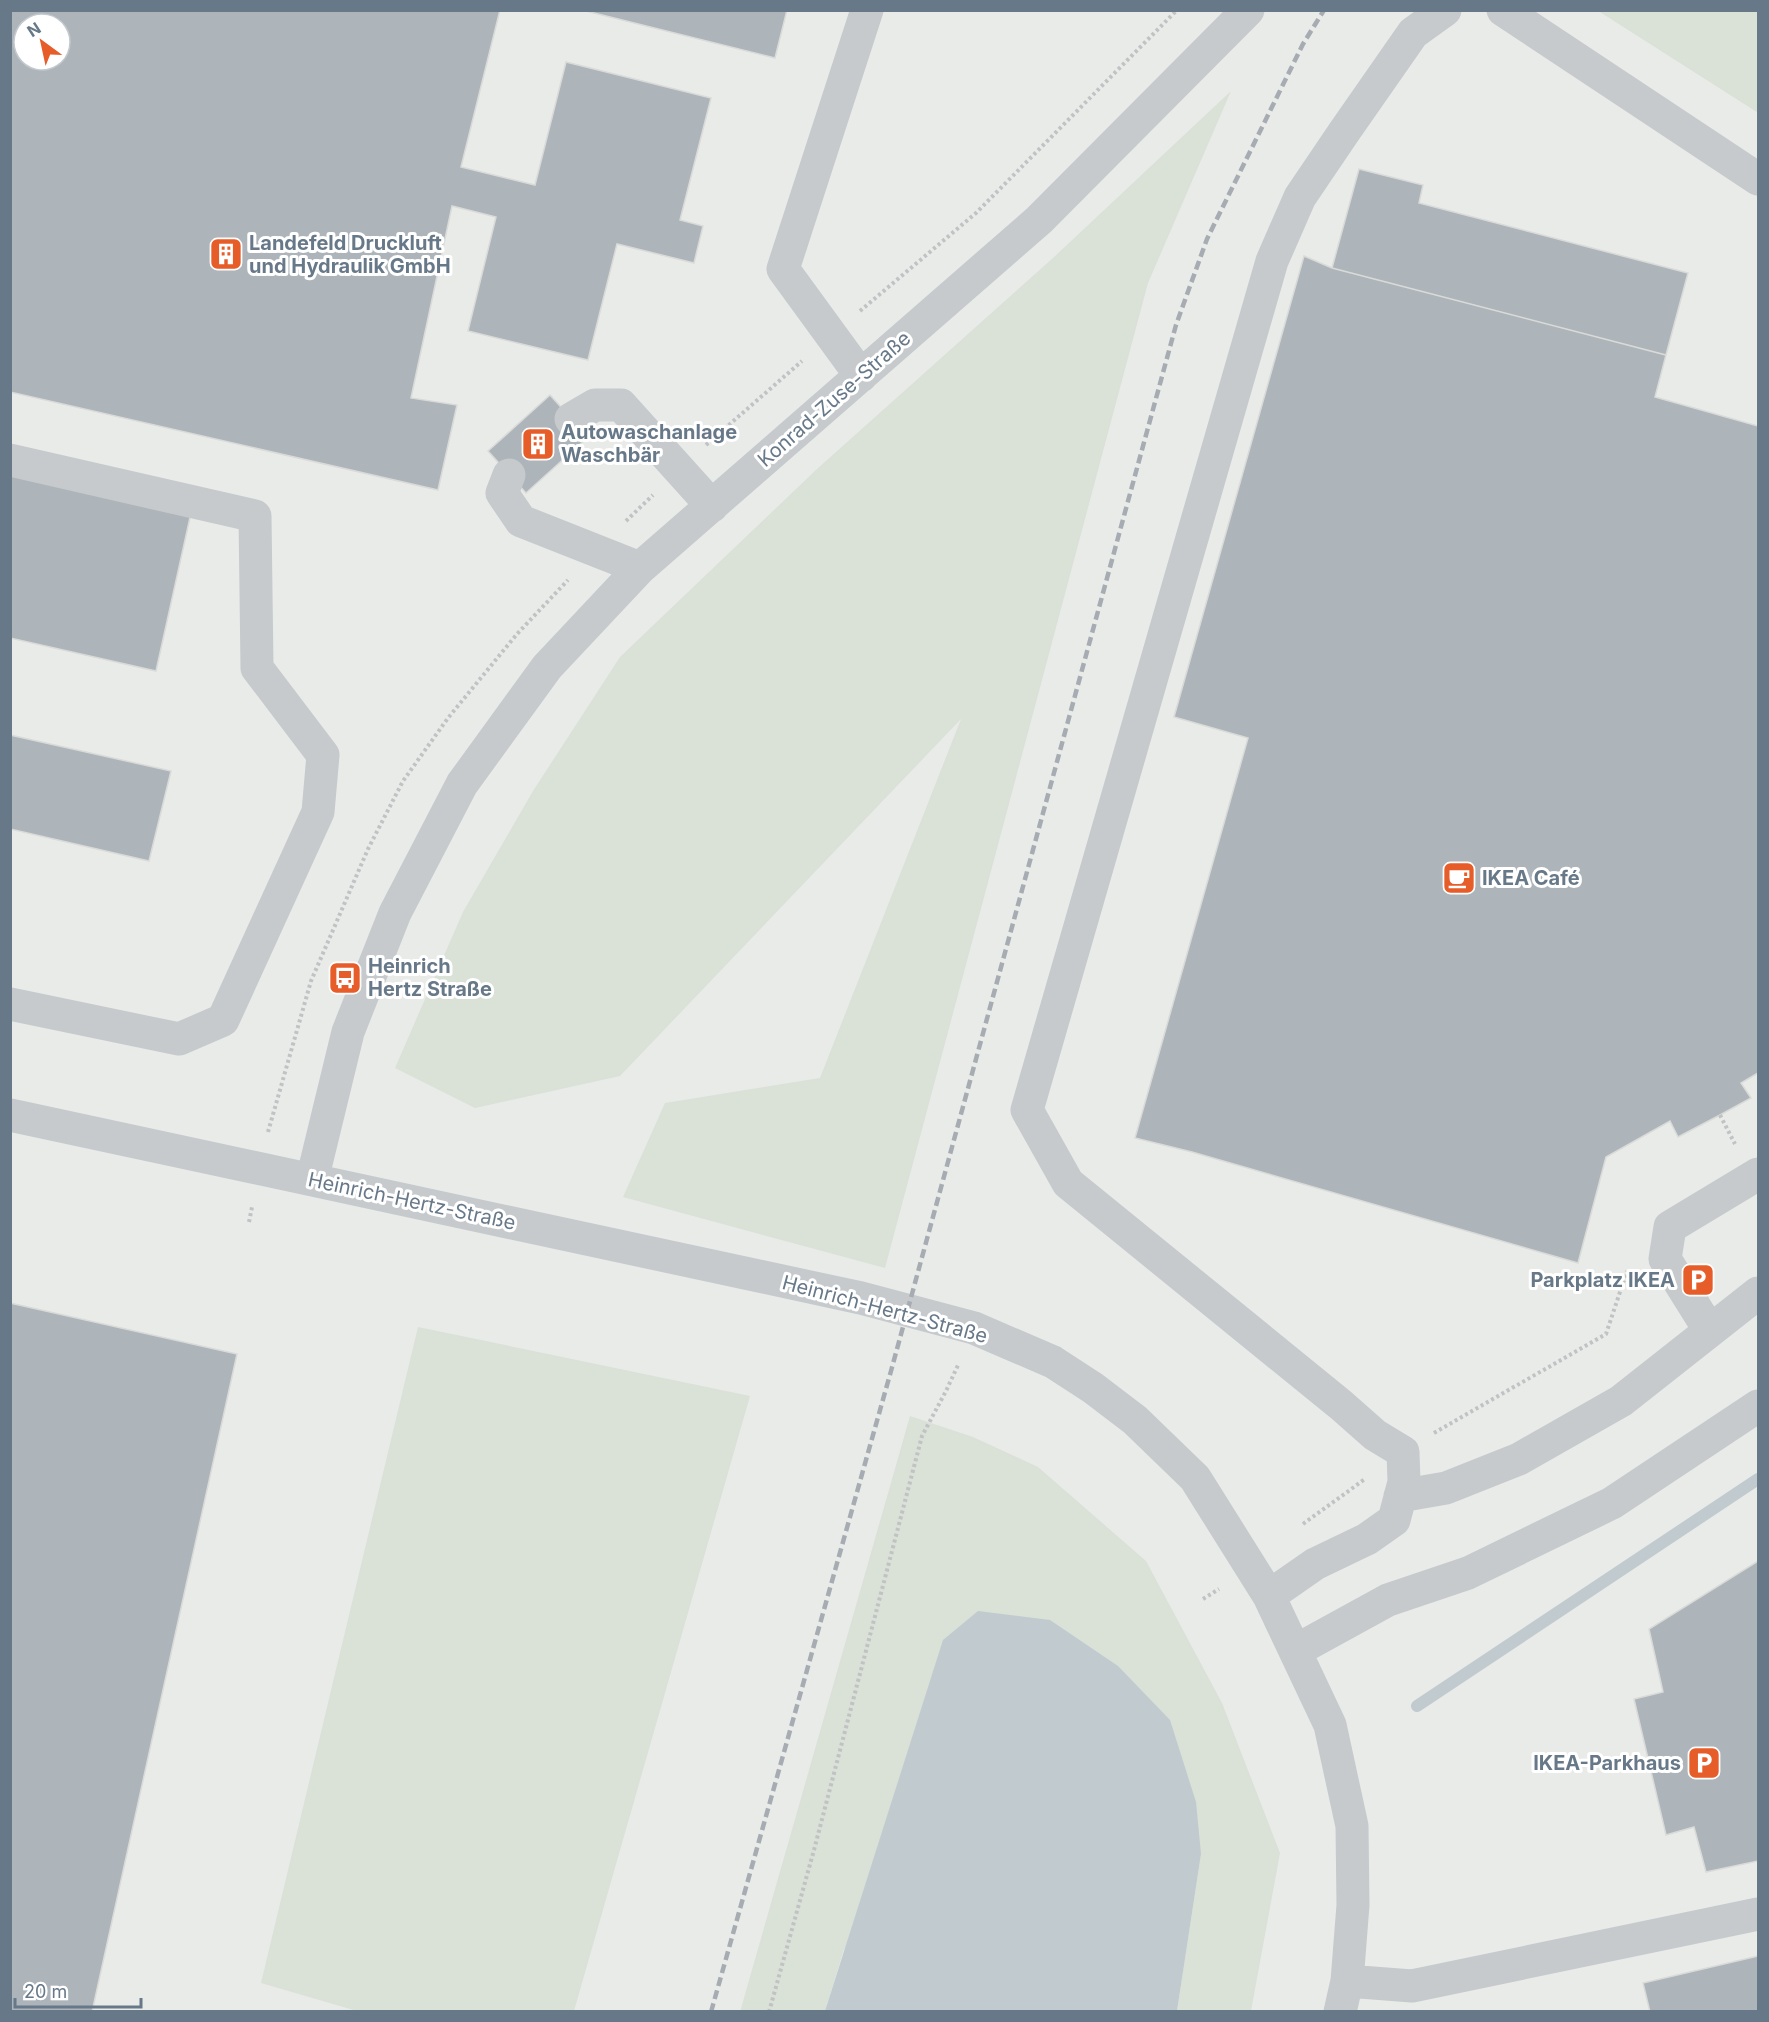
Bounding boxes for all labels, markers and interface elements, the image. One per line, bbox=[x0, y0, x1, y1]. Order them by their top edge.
north arrow bbox=[12, 12, 72, 72]
text: N bbox=[23, 18, 44, 41]
place label: Landefeld Druckluft und Hydraulik GmbH bbox=[249, 231, 451, 278]
building icon: Landefeld Druckluft und Hydraulik GmbH bbox=[208, 236, 244, 272]
street label: Konrad-Zuse-Straße bbox=[753, 326, 915, 472]
place label: Autowaschanlage Waschbär bbox=[561, 420, 737, 467]
building icon: Autowaschanlage Waschbär bbox=[520, 426, 556, 462]
cafe icon: IKEA Café bbox=[1441, 860, 1477, 896]
place label: IKEA Café bbox=[1482, 866, 1580, 890]
place label: Heinrich Hertz Straße bbox=[368, 954, 492, 1001]
bus stop icon: Heinrich Hertz Straße bbox=[327, 960, 363, 996]
street label: Heinrich-Hertz-Straße bbox=[306, 1167, 518, 1235]
parking icon: Parkplatz IKEA bbox=[1680, 1262, 1716, 1298]
place label: Parkplatz IKEA bbox=[1530, 1268, 1675, 1292]
street label: Heinrich-Hertz-Straße bbox=[780, 1270, 990, 1348]
parking icon: IKEA-Parkhaus bbox=[1686, 1745, 1722, 1781]
place label: IKEA-Parkhaus bbox=[1533, 1751, 1681, 1775]
scale bar bbox=[15, 1971, 141, 2009]
text: 20 m bbox=[24, 1981, 67, 2002]

